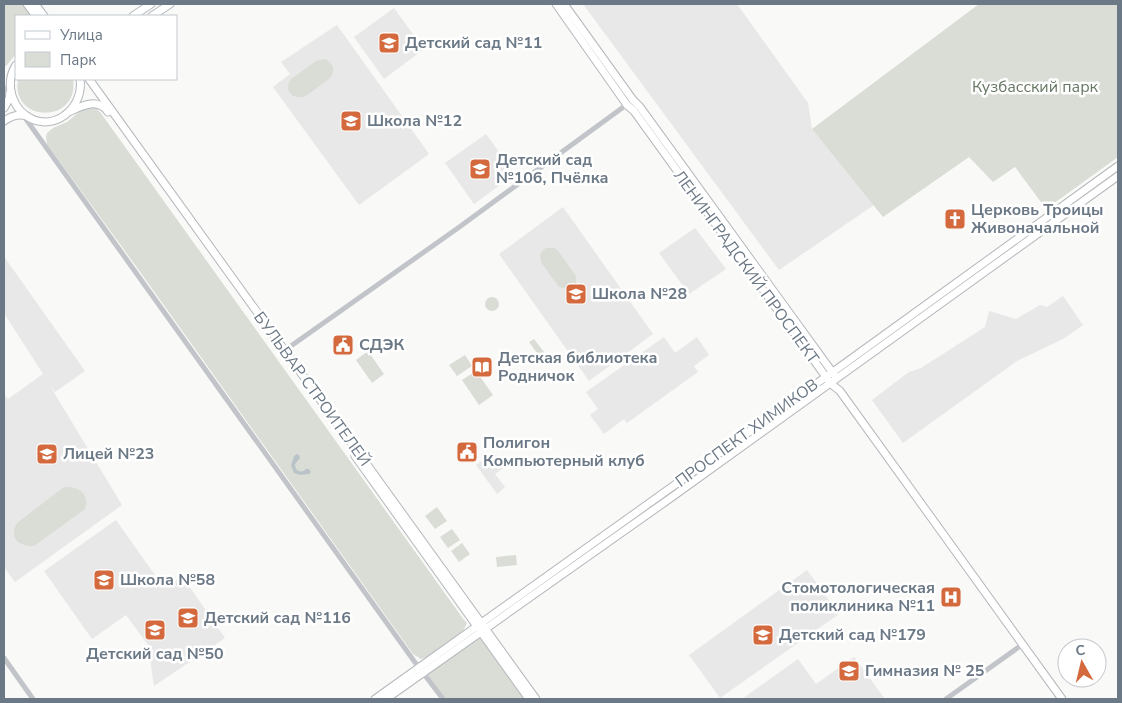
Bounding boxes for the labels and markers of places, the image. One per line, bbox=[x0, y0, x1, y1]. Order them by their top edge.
school or university icon: Детский сад №11 bbox=[377, 31, 401, 55]
place label: Детский сад №11 bbox=[405, 32, 542, 54]
school or university icon: Школа №12 bbox=[339, 109, 363, 133]
place label: Школа №12 bbox=[367, 110, 462, 132]
place label: Детский сад №106, Пчёлка bbox=[496, 149, 609, 189]
school or university icon: Детский сад №106, Пчёлка bbox=[468, 157, 492, 181]
place label: Церковь Троицы Живоначальной bbox=[971, 199, 1103, 239]
church icon: Церковь Троицы Живоначальной bbox=[943, 207, 967, 231]
school or university icon: Школа №28 bbox=[564, 282, 588, 306]
place label: Школа №28 bbox=[592, 283, 687, 305]
public building icon: СДЭК bbox=[331, 333, 355, 357]
place label: СДЭК bbox=[359, 334, 405, 356]
place label: Детская библиотека Родничок bbox=[498, 347, 658, 387]
library icon: Детская библиотека Родничок bbox=[470, 355, 494, 379]
place label: Полигон Компьютерный клуб bbox=[483, 432, 645, 472]
public building icon: Полигон Компьютерный клуб bbox=[455, 440, 479, 464]
school or university icon: Лицей №23 bbox=[35, 442, 59, 466]
place label: Лицей №23 bbox=[63, 443, 154, 465]
school or university icon: Школа №58 bbox=[92, 568, 116, 592]
place label: Школа №58 bbox=[120, 569, 215, 591]
place label: Стомотологическая поликлиника №11 bbox=[781, 577, 935, 617]
hospital icon: Стомотологическая поликлиника №11 bbox=[939, 585, 963, 609]
school or university icon: Детский сад №116 bbox=[176, 606, 200, 630]
place label: Детский сад №116 bbox=[204, 607, 351, 629]
school or university icon: Детский сад №50 bbox=[143, 618, 167, 642]
school or university icon: Детский сад №179 bbox=[751, 623, 775, 647]
place label: Детский сад №179 bbox=[779, 624, 926, 646]
place label: Детский сад №50 bbox=[86, 643, 224, 665]
school or university icon: Гимназия № 25 bbox=[837, 659, 861, 683]
place label: Гимназия № 25 bbox=[865, 660, 984, 682]

